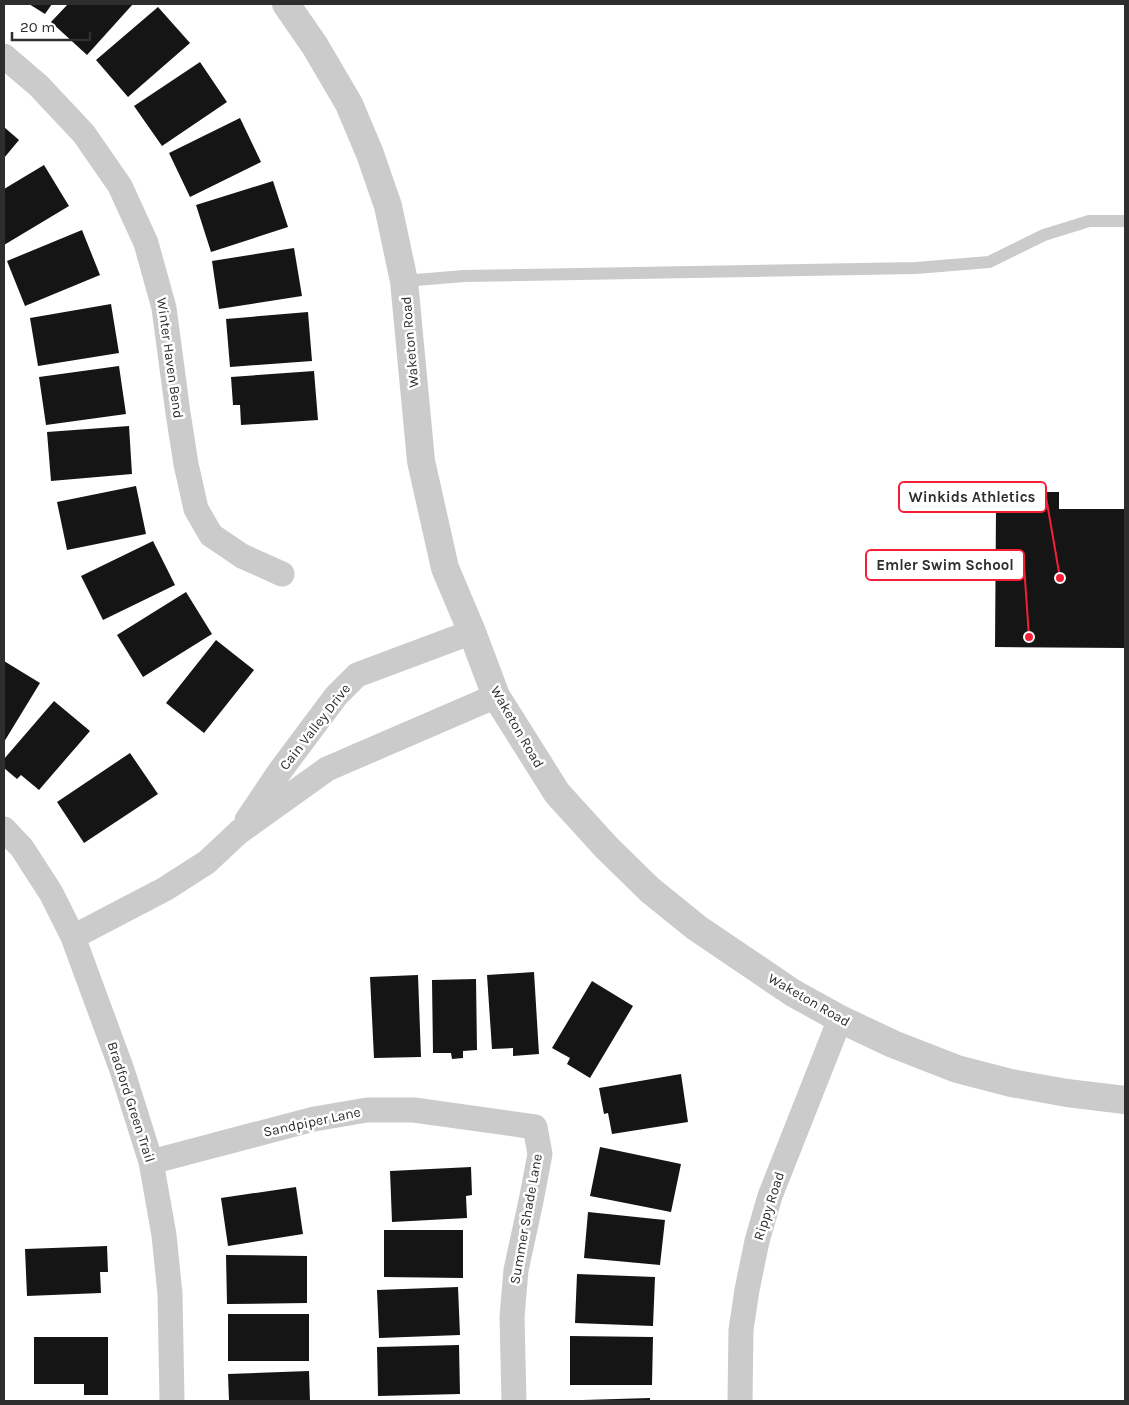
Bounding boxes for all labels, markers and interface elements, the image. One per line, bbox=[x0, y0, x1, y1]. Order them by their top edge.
scale bar bbox=[12, 10, 90, 42]
text: 20 m bbox=[20, 18, 55, 36]
street label: Waketon Road bbox=[398, 296, 422, 388]
street label: Winter Haven Bend bbox=[153, 297, 187, 419]
callout: Winkids Athletics bbox=[899, 482, 1046, 512]
text: Winkids Athletics bbox=[908, 488, 1036, 506]
callout: Emler Swim School bbox=[866, 550, 1024, 580]
text: Emler Swim School bbox=[876, 556, 1014, 574]
street label: Cain Valley Drive bbox=[276, 680, 354, 774]
street label: Waketon Road bbox=[487, 683, 547, 771]
street label: Waketon Road bbox=[765, 970, 853, 1030]
street label: Bradford Green Trail bbox=[103, 1039, 159, 1165]
street label: Sandpiper Lane bbox=[262, 1103, 362, 1141]
street label: Summer Shade Lane bbox=[506, 1153, 546, 1285]
street label: Rippy Road bbox=[750, 1170, 788, 1242]

